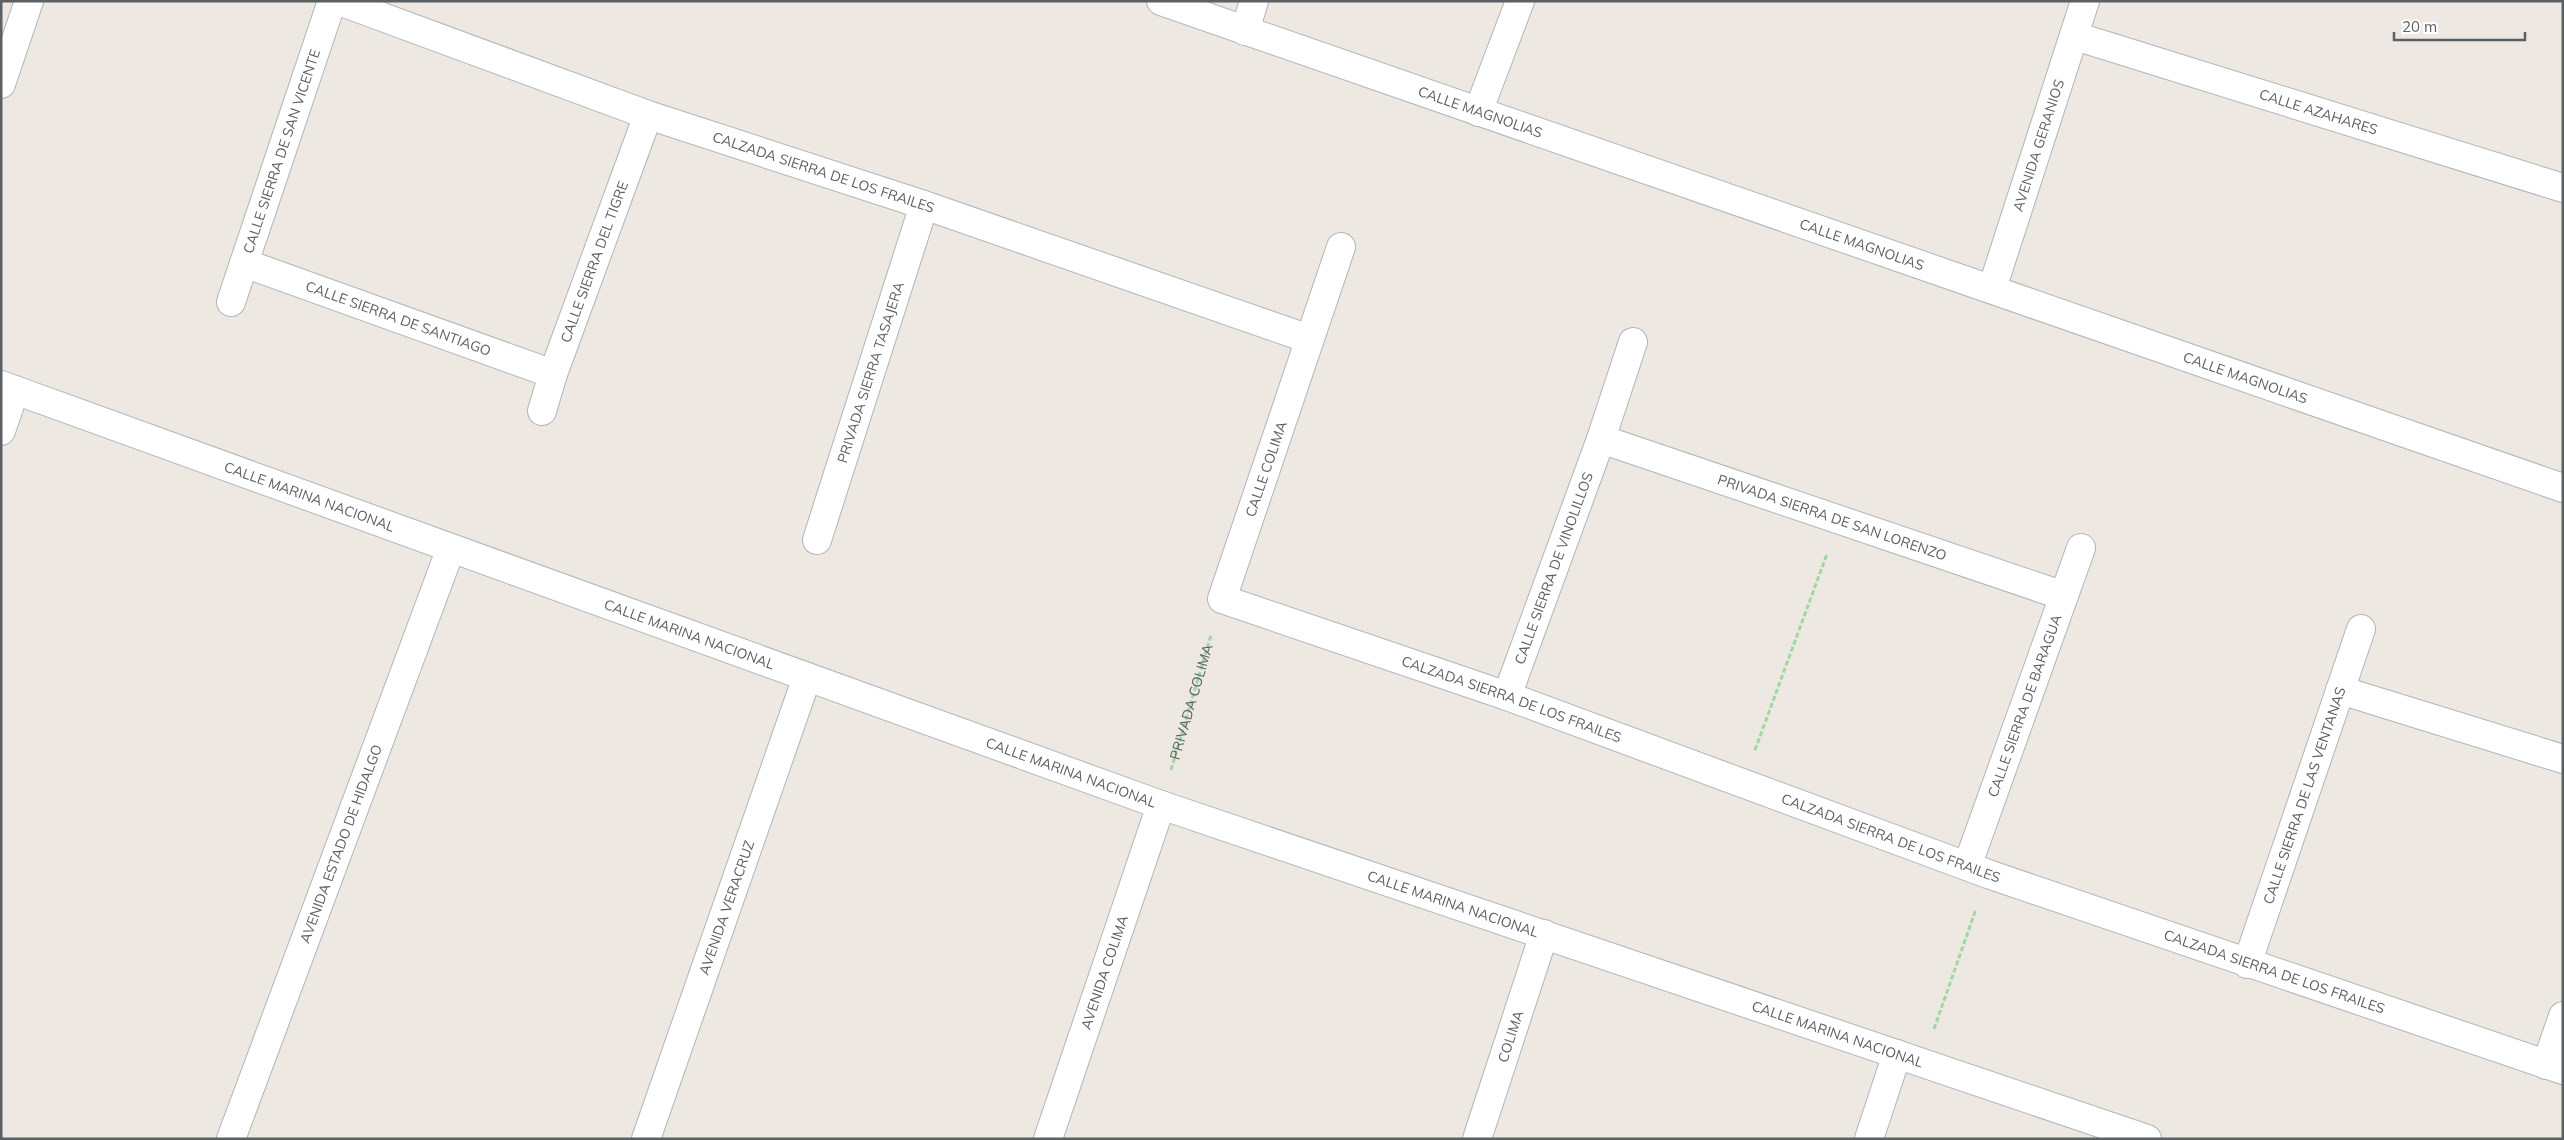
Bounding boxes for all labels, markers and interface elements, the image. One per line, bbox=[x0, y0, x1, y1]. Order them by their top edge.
scale bar bbox=[2394, 10, 2525, 42]
text: 20 m bbox=[2402, 17, 2437, 36]
street label: CALLE SIERRA DE SAN VICENTE bbox=[239, 47, 324, 256]
street label: AVENIDA GERANIOS bbox=[2009, 77, 2068, 214]
street label: CALLE MAGNOLIAS bbox=[1416, 82, 1545, 142]
street label: CALLE AZAHARES bbox=[2257, 85, 2380, 139]
street label: CALZADA SIERRA DE LOS FRAILES bbox=[710, 128, 937, 217]
street label: CALLE SIERRA DEL TIGRE bbox=[556, 179, 632, 345]
street label: CALLE MAGNOLIAS bbox=[1797, 215, 1927, 275]
street label: CALLE SIERRA DE SANTIAGO bbox=[303, 277, 493, 360]
street label: PRIVADA SIERRA TASAJERA bbox=[833, 279, 908, 465]
street label: CALLE MAGNOLIAS bbox=[2181, 348, 2310, 408]
street label: CALLE COLIMA bbox=[1241, 418, 1291, 519]
street label: CALLE MARINA NACIONAL bbox=[222, 458, 397, 536]
street label: CALLE SIERRA DE VINOLILLOS bbox=[1510, 469, 1597, 667]
street label: PRIVADA SIERRA DE SAN LORENZO bbox=[1715, 470, 1949, 565]
street label: CALLE MARINA NACIONAL bbox=[602, 595, 777, 673]
street label: CALLE SIERRA DE BARAGUA bbox=[1984, 611, 2066, 800]
street label: PRIVADA COLIMA bbox=[1166, 641, 1217, 762]
street label: CALZADA SIERRA DE LOS FRAILES bbox=[1399, 652, 1624, 747]
street label: CALLE SIERRA DE LAS VENTANAS bbox=[2259, 684, 2350, 907]
street label: CALLE MARINA NACIONAL bbox=[983, 733, 1159, 812]
street label: AVENIDA ESTADO DE HIDALGO bbox=[296, 742, 386, 946]
street label: CALZADA SIERRA DE LOS FRAILES bbox=[1779, 789, 2003, 887]
street label: AVENIDA VERACRUZ bbox=[695, 838, 758, 977]
street label: CALLE MARINA NACIONAL bbox=[1365, 867, 1541, 941]
street label: AVENIDA COLIMA bbox=[1077, 912, 1132, 1032]
street label: CALZADA SIERRA DE LOS FRAILES bbox=[2161, 926, 2387, 1018]
street label: CALLE MARINA NACIONAL bbox=[1749, 997, 1926, 1072]
street label: COLIMA bbox=[1494, 1007, 1528, 1065]

